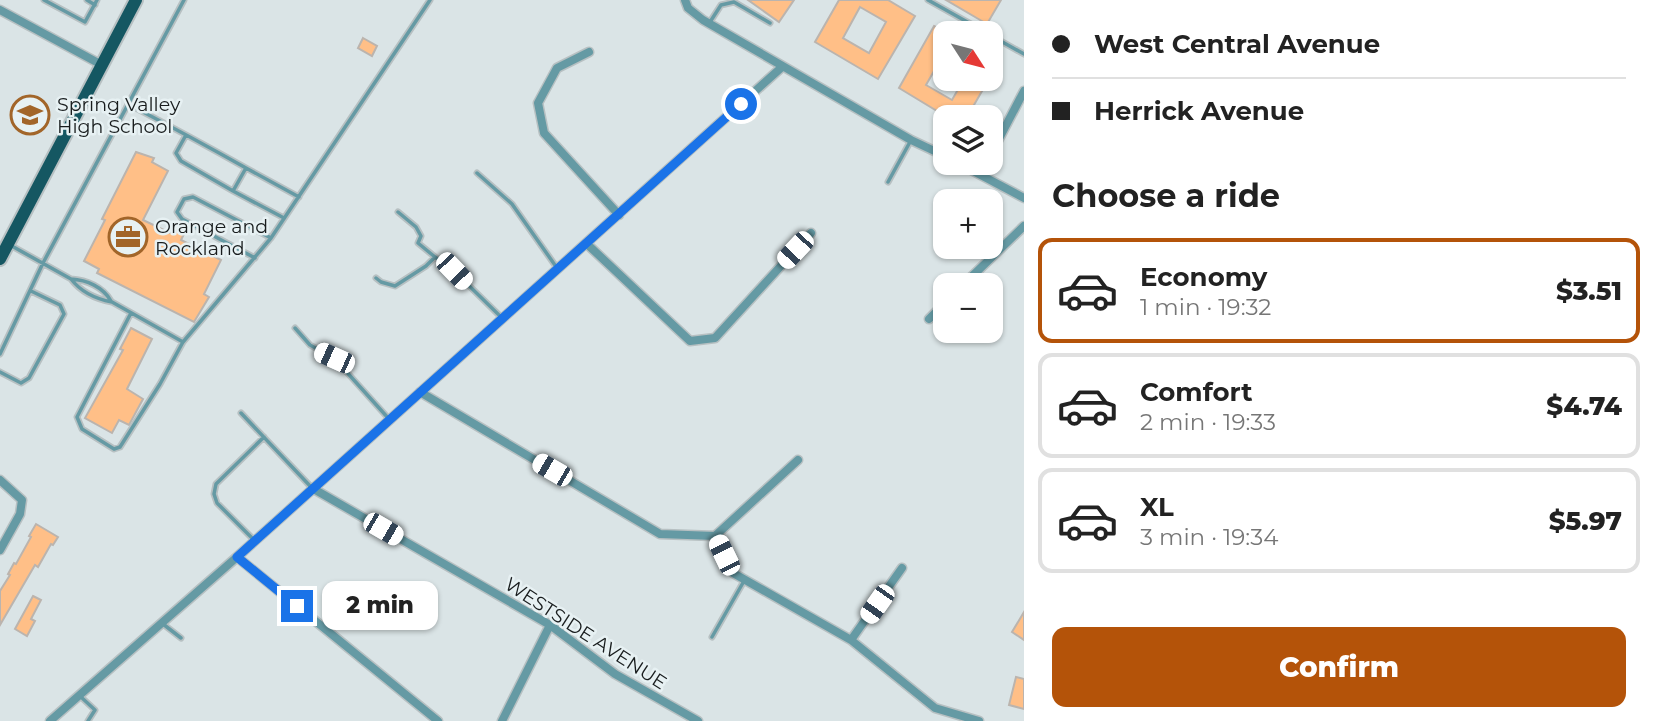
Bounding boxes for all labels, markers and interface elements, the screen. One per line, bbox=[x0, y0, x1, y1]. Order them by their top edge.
north arrow bbox=[933, 21, 1003, 91]
map controls bbox=[933, 21, 1003, 343]
text: West Central Avenue bbox=[1094, 28, 1380, 60]
route start bbox=[725, 88, 757, 120]
place label: Spring Valley High School bbox=[57, 93, 181, 138]
school or university icon: Spring Valley High School bbox=[9, 94, 51, 136]
text: Herrick Avenue bbox=[1094, 95, 1304, 127]
button: layers bbox=[933, 105, 1003, 175]
text: Choose a ride bbox=[1052, 176, 1280, 215]
button: + bbox=[933, 189, 1003, 259]
place label: Orange and Rockland bbox=[155, 215, 268, 260]
office icon: Orange and Rockland bbox=[107, 216, 149, 258]
car bbox=[773, 227, 818, 273]
car bbox=[432, 249, 477, 293]
icon: car bbox=[1056, 259, 1119, 322]
text: Economy bbox=[1140, 261, 1267, 293]
button: − bbox=[933, 273, 1003, 343]
text: $3.51 bbox=[1556, 275, 1622, 307]
text: 1 min · 19:32 bbox=[1140, 293, 1271, 321]
car bbox=[311, 340, 358, 376]
icon: car bbox=[1056, 374, 1119, 437]
text: Comfort bbox=[1140, 376, 1252, 408]
text: $4.74 bbox=[1546, 390, 1622, 422]
text: 2 min · 19:33 bbox=[1140, 408, 1276, 436]
car bbox=[529, 450, 576, 490]
icon: car bbox=[1056, 489, 1119, 552]
text: XL bbox=[1140, 491, 1174, 523]
text: $5.97 bbox=[1549, 505, 1622, 537]
car bbox=[360, 509, 407, 549]
text: 3 min · 19:34 bbox=[1140, 523, 1278, 551]
car bbox=[706, 532, 743, 578]
street label: WESTSIDE AVENUE bbox=[500, 572, 671, 694]
car bbox=[857, 581, 898, 627]
callout: 2 min bbox=[322, 582, 437, 630]
route end bbox=[281, 590, 313, 622]
text: 2 min bbox=[346, 591, 414, 619]
button: Confirm bbox=[1052, 627, 1626, 707]

